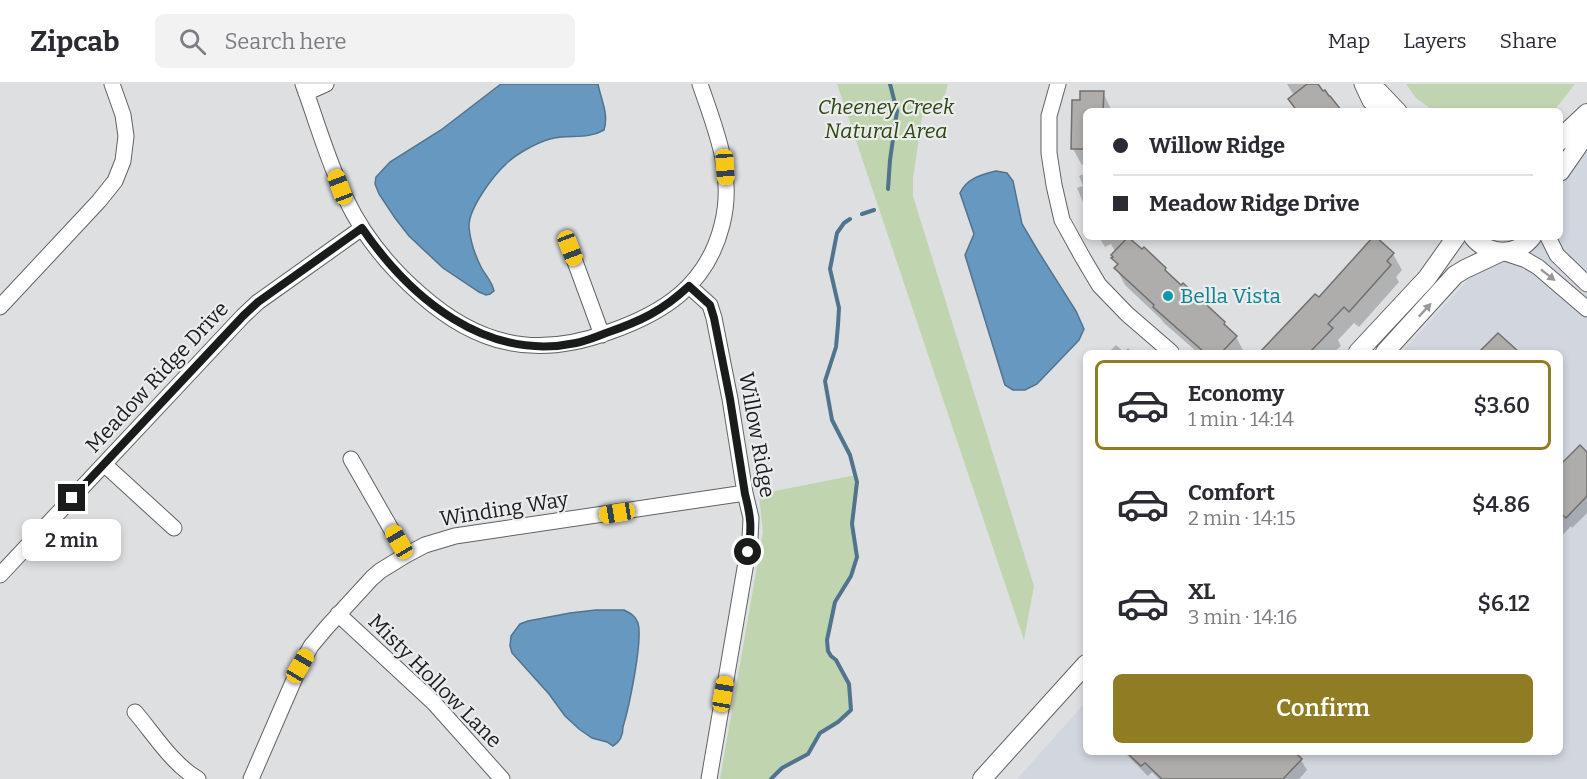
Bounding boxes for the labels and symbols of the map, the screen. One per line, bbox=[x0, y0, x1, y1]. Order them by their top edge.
park label: Cheeney Creek Natural Area bbox=[818, 94, 955, 144]
car bbox=[715, 148, 735, 186]
car bbox=[325, 167, 355, 207]
car bbox=[555, 228, 585, 268]
one-way arrow bbox=[1541, 268, 1556, 280]
place label: Bella Vista bbox=[1180, 283, 1282, 309]
marker: Bella Vista bbox=[1161, 289, 1175, 303]
street label: Meadow Ridge Drive bbox=[80, 296, 234, 458]
one-way arrow bbox=[1418, 302, 1432, 317]
street label: Willow Ridge bbox=[733, 370, 781, 500]
route end bbox=[58, 484, 85, 511]
street label: Winding Way bbox=[438, 486, 571, 532]
car bbox=[598, 501, 636, 525]
callout: 2 min bbox=[22, 519, 122, 561]
car bbox=[382, 522, 416, 562]
route start bbox=[734, 538, 761, 565]
street label: Misty Hollow Lane bbox=[363, 609, 507, 753]
car bbox=[283, 646, 317, 686]
car bbox=[711, 675, 735, 713]

